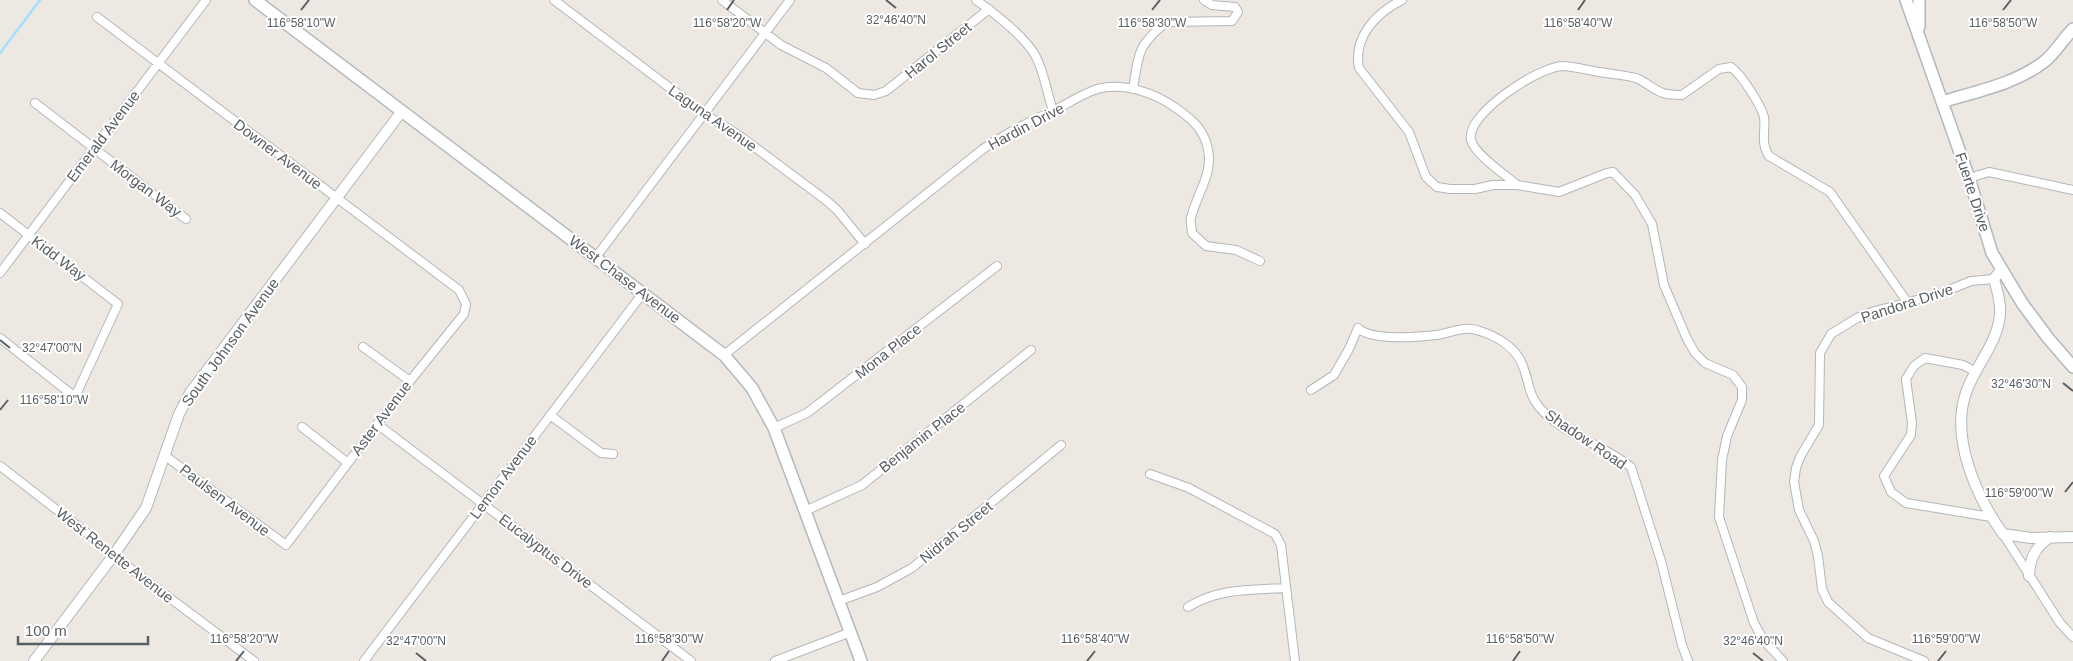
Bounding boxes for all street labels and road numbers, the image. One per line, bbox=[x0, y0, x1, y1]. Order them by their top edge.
street label: Harol Street bbox=[902, 18, 975, 82]
street label: Laguna Avenue bbox=[666, 81, 760, 155]
street label: Emerald Avenue bbox=[63, 87, 143, 185]
street label: Hardin Drive bbox=[985, 99, 1067, 153]
street label: Downer Avenue bbox=[231, 115, 325, 193]
street label: Fuerte Drive bbox=[1952, 150, 1994, 234]
street label: Morgan Way bbox=[107, 156, 185, 221]
street label: West Chase Avenue bbox=[566, 231, 684, 327]
street label: Kidd Way bbox=[28, 232, 90, 284]
street label: South Johnson Avenue bbox=[178, 275, 282, 409]
street label: Pandora Drive bbox=[1859, 280, 1955, 326]
street label: Mona Place bbox=[852, 320, 924, 382]
street label: Aster Avenue bbox=[347, 377, 415, 459]
street label: Benjamin Place bbox=[876, 398, 968, 476]
street label: Shadow Road bbox=[1542, 406, 1630, 472]
street label: Lemon Avenue bbox=[466, 432, 540, 522]
street label: Paulsen Avenue bbox=[177, 461, 273, 539]
street label: Nidrah Street bbox=[916, 497, 996, 566]
street label: West Renette Avenue bbox=[53, 504, 177, 606]
street label: Eucalyptus Drive bbox=[496, 510, 596, 592]

